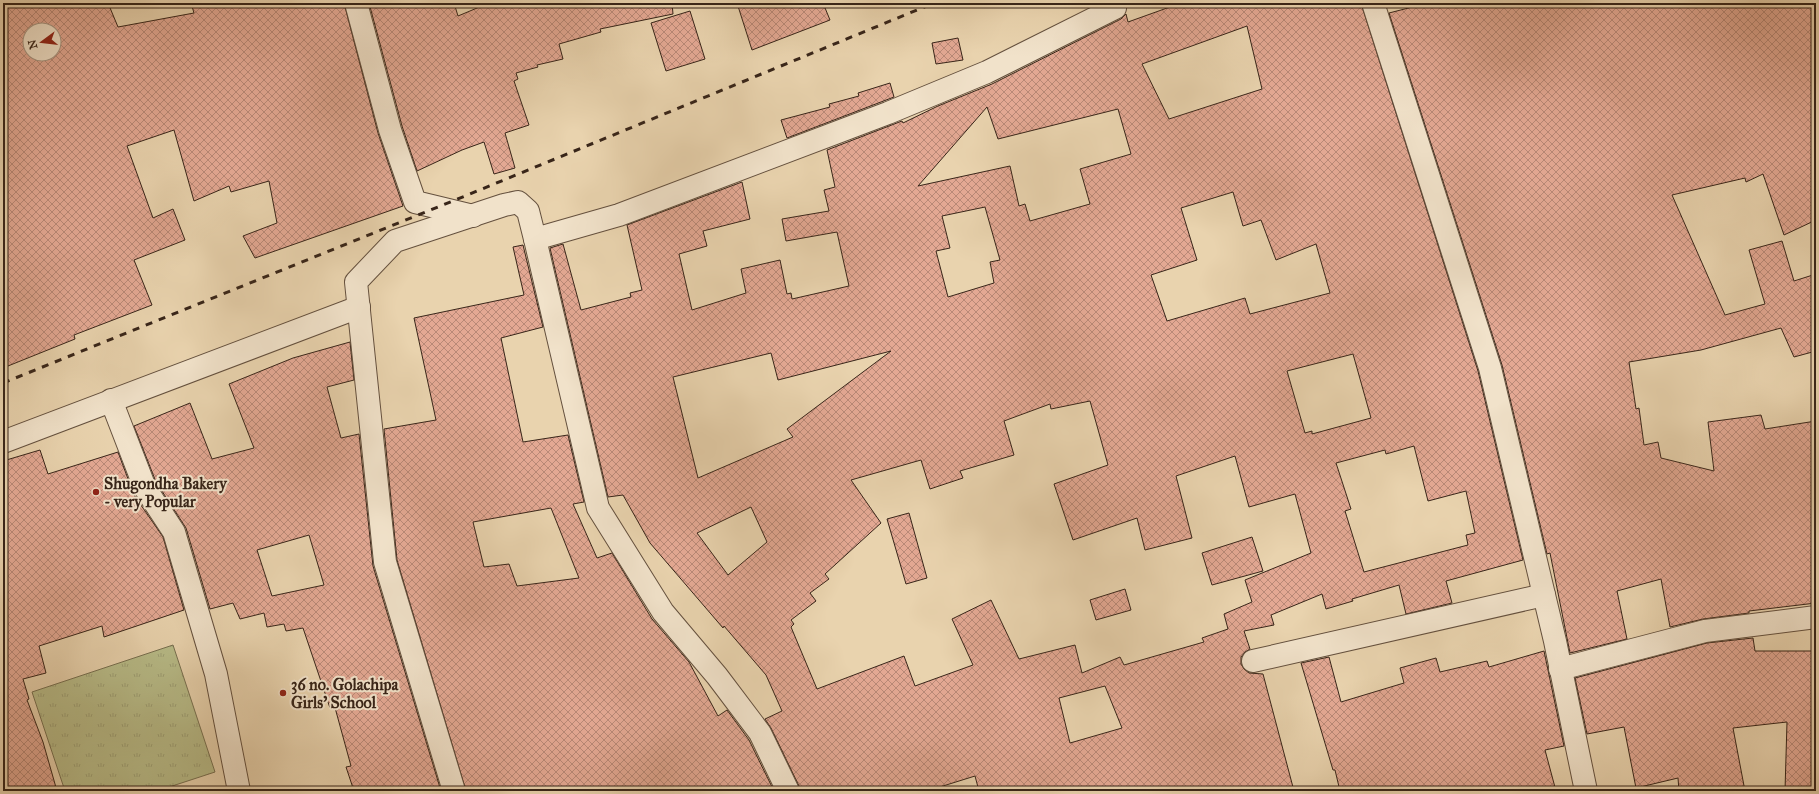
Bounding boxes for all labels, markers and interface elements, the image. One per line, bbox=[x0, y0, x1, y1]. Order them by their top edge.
north arrow bbox=[22, 22, 62, 62]
text: N bbox=[25, 38, 40, 51]
place label: Shugondha Bakery - very Popular bbox=[104, 474, 228, 512]
marker: Shugondha Bakery - very Popular bbox=[91, 487, 101, 497]
place label: 36 no. Golachipa Girls' School bbox=[291, 675, 400, 712]
marker: 36 no. Golachipa Girls' School bbox=[278, 688, 288, 698]

